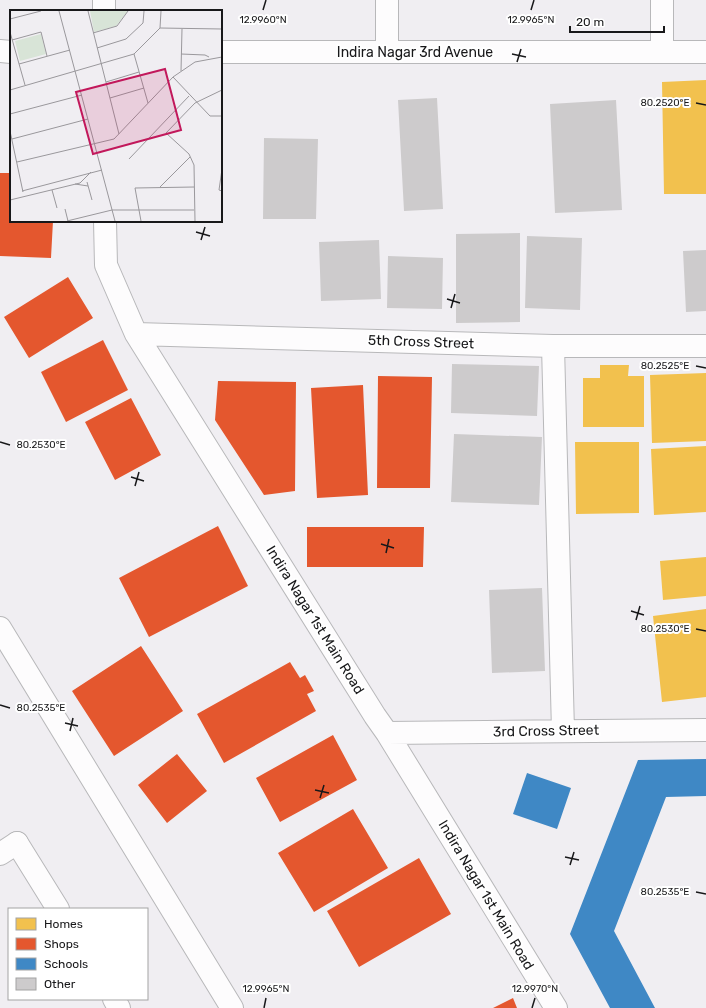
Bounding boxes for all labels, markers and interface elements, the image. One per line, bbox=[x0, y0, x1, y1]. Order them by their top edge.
scale bar bbox=[570, 8, 664, 34]
inset map bbox=[10, 10, 222, 222]
text: 12.9960°N bbox=[239, 14, 287, 26]
text: 12.9965°N bbox=[508, 14, 554, 26]
text: 20 m bbox=[576, 15, 604, 29]
street label: Indira Nagar 3rd Avenue bbox=[337, 44, 493, 61]
text: 80.2520°E bbox=[640, 97, 690, 109]
street label: 5th Cross Street bbox=[367, 332, 475, 352]
text: 80.2525°E bbox=[641, 360, 689, 372]
text: 80.2530°E bbox=[16, 439, 66, 451]
street label: Indira Nagar 1st Main Road bbox=[262, 543, 368, 697]
text: 80.2530°E bbox=[640, 623, 690, 635]
text: 80.2535°E bbox=[17, 702, 65, 714]
street label: 3rd Cross Street bbox=[493, 722, 600, 740]
street label: Indira Nagar 1st Main Road bbox=[434, 817, 538, 973]
text: 80.2535°E bbox=[641, 886, 689, 898]
legend bbox=[8, 908, 148, 1000]
text: Homes bbox=[44, 917, 83, 931]
text: Shops bbox=[44, 937, 79, 951]
text: Schools bbox=[44, 957, 88, 971]
text: Other bbox=[44, 977, 76, 991]
text: 12.9965°N bbox=[243, 983, 289, 995]
text: 12.9970°N bbox=[512, 983, 558, 995]

